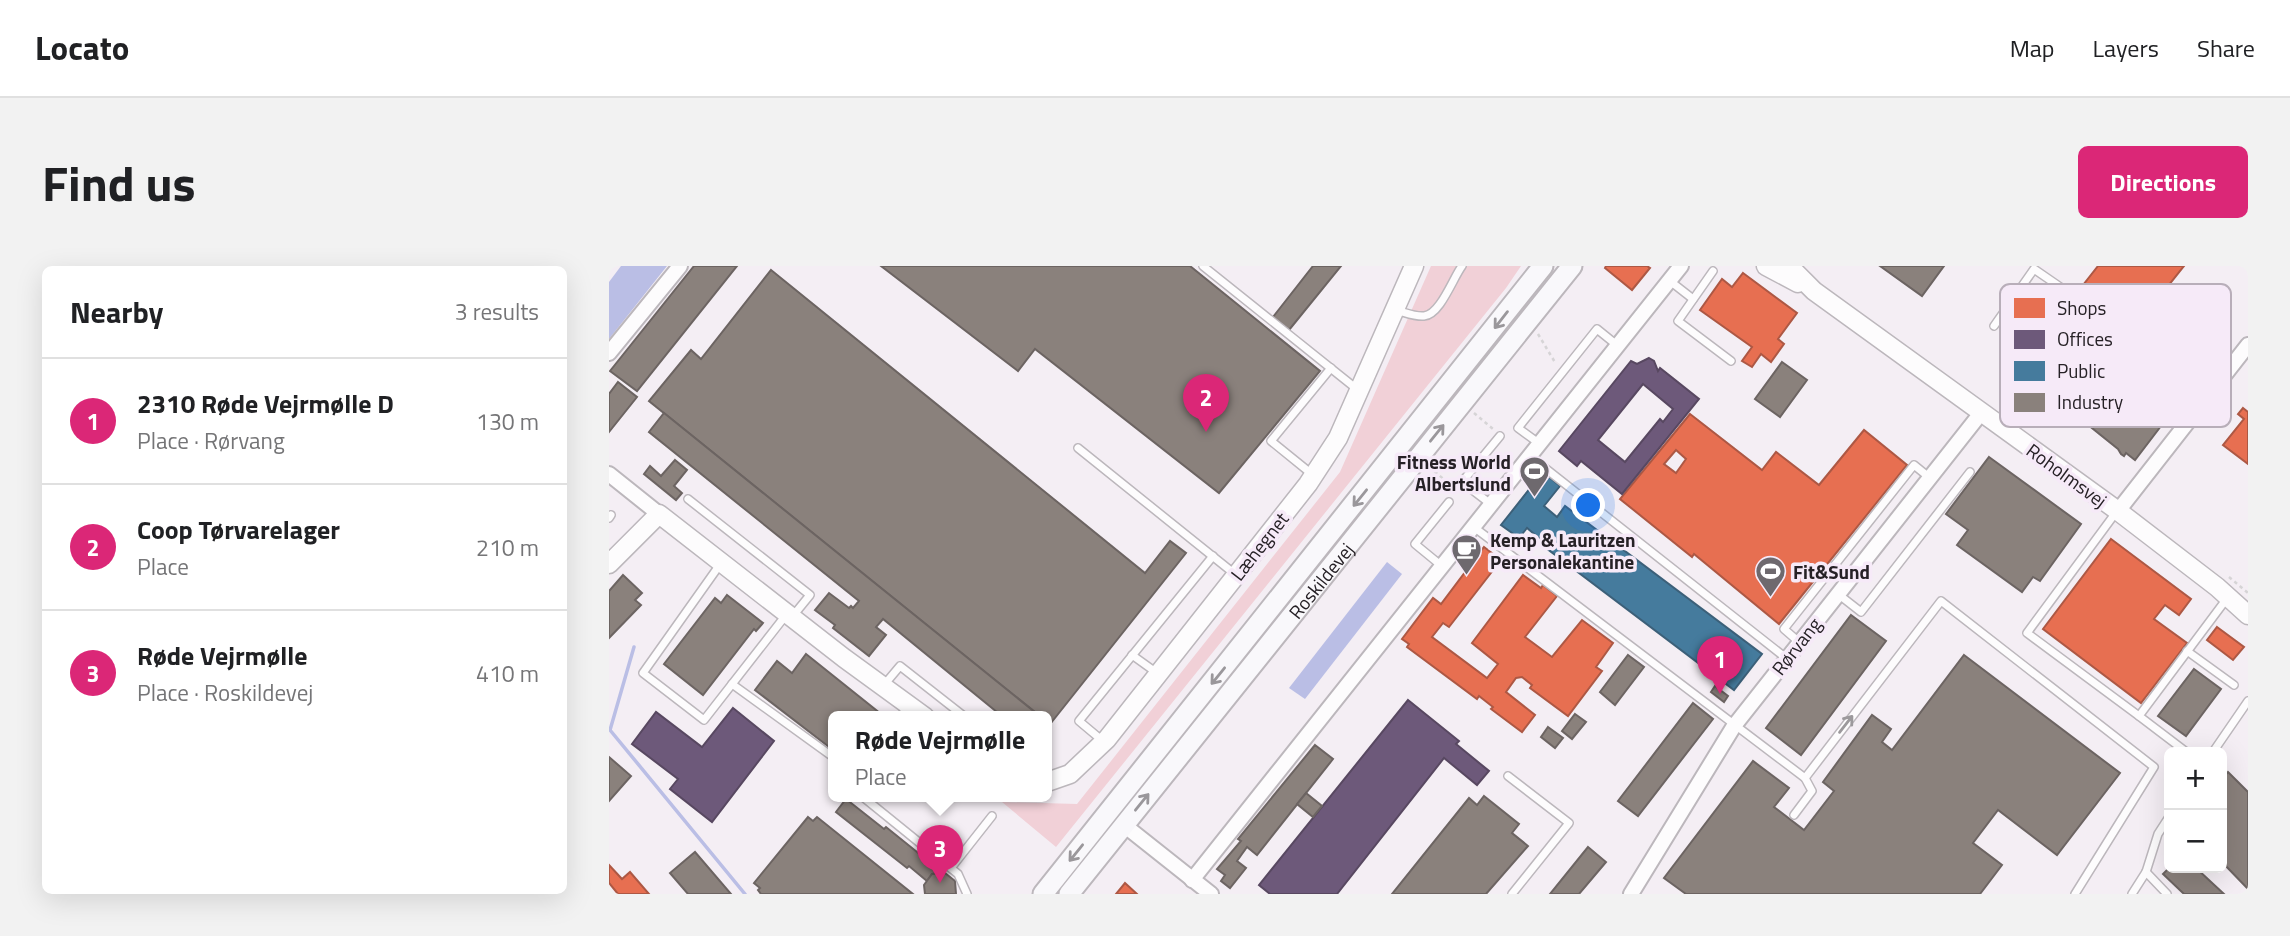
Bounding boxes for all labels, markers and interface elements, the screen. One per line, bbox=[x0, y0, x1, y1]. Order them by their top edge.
text: Locato bbox=[35, 23, 129, 73]
text: Map bbox=[2010, 30, 2055, 66]
text: Layers bbox=[2093, 30, 2159, 66]
text: Share bbox=[2197, 30, 2255, 66]
text: Find us bbox=[42, 145, 196, 220]
button: Directions bbox=[2078, 146, 2248, 218]
legend bbox=[2000, 284, 2231, 427]
text: Nearby bbox=[70, 289, 163, 335]
text: Shops bbox=[2057, 293, 2107, 322]
text: 3 results bbox=[455, 294, 539, 329]
one-way arrow bbox=[1494, 310, 1509, 328]
text: Offices bbox=[2057, 324, 2113, 353]
text: Public bbox=[2057, 356, 2105, 385]
pin: 2 bbox=[1183, 374, 1229, 432]
text: 2310 Røde Vejrmølle D bbox=[137, 384, 394, 423]
text: Industry bbox=[2057, 387, 2123, 416]
text: 1 bbox=[87, 404, 99, 439]
text: 130 m bbox=[476, 404, 539, 439]
text: Place · Rørvang bbox=[137, 423, 285, 458]
one-way arrow bbox=[1429, 425, 1445, 443]
street label: Roholmsvej bbox=[2021, 436, 2113, 514]
place label: Fitness World Albertslund bbox=[1397, 447, 1511, 498]
sports icon: Fitness World Albertslund bbox=[1517, 455, 1551, 499]
one-way arrow bbox=[1353, 488, 1368, 507]
your location bbox=[1571, 488, 1605, 522]
street label: Læhegnet bbox=[1223, 505, 1295, 587]
text: Coop Tørvarelager bbox=[137, 510, 340, 549]
place label: Kemp & Lauritzen Personalekantine bbox=[1490, 525, 1635, 576]
text: 2 bbox=[87, 530, 99, 565]
text: 210 m bbox=[476, 530, 539, 565]
cafe icon: Kemp & Lauritzen Personalekantine bbox=[1450, 533, 1484, 577]
street label: Roskildevej bbox=[1281, 536, 1360, 625]
text: Place bbox=[137, 549, 189, 584]
sports icon: Fit&Sund bbox=[1753, 554, 1787, 598]
place label: Fit&Sund bbox=[1793, 557, 1870, 586]
street label: Rørvang bbox=[1764, 611, 1828, 681]
text: Røde Vejrmølle bbox=[137, 636, 308, 675]
pin: 1 bbox=[1697, 636, 1743, 694]
text: 3 bbox=[87, 656, 99, 691]
text: 410 m bbox=[476, 656, 539, 691]
one-way arrow bbox=[1210, 666, 1226, 684]
text: Place · Roskildevej bbox=[137, 675, 313, 710]
popup bbox=[828, 711, 1052, 802]
one-way arrow bbox=[1839, 715, 1854, 734]
text: Røde Vejrmølle bbox=[855, 720, 1025, 759]
map controls bbox=[2164, 747, 2227, 873]
button: + bbox=[2164, 747, 2227, 810]
text: Place bbox=[855, 759, 907, 794]
one-way arrow bbox=[1134, 794, 1150, 812]
button: − bbox=[2164, 810, 2227, 873]
pin: 3 bbox=[917, 825, 963, 883]
one-way arrow bbox=[1068, 844, 1083, 862]

